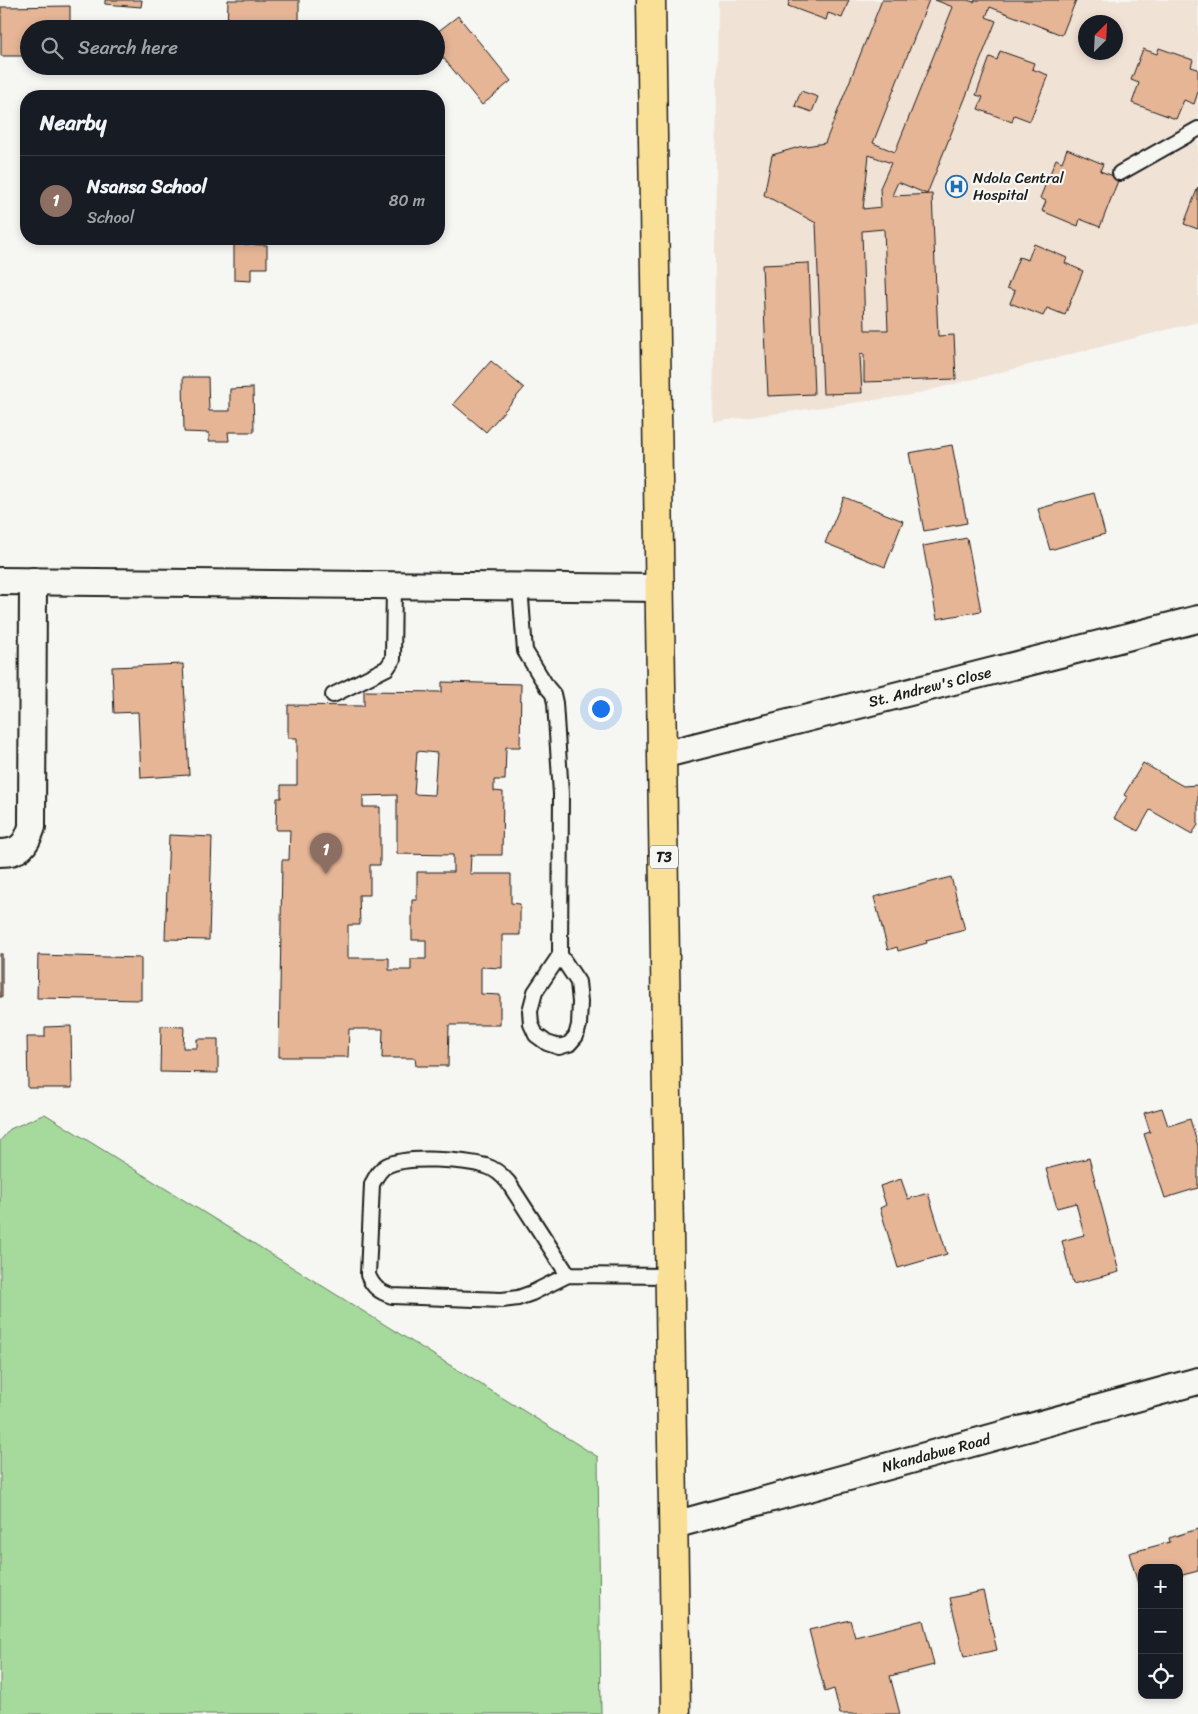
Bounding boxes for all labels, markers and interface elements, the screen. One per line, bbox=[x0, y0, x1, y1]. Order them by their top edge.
north arrow bbox=[1078, 15, 1123, 60]
search box bbox=[20, 20, 445, 75]
text: Search here bbox=[78, 31, 178, 64]
icon: search bbox=[38, 34, 66, 62]
text: Nearby bbox=[40, 104, 106, 142]
place label: Ndola Central Hospital bbox=[973, 165, 1065, 208]
text: Nsansa School bbox=[87, 170, 207, 203]
hospital icon: Ndola Central Hospital bbox=[945, 175, 969, 199]
text: 1 bbox=[53, 186, 59, 215]
text: 80 m bbox=[389, 186, 425, 215]
text: School bbox=[87, 203, 134, 232]
street label: St. Andrew's Close bbox=[866, 659, 995, 715]
your location bbox=[588, 696, 614, 722]
pin: 1 bbox=[310, 833, 342, 874]
road number: T3 bbox=[650, 846, 678, 869]
street label: Nkandabwe Road bbox=[879, 1426, 994, 1480]
map controls bbox=[1138, 1564, 1183, 1699]
button: + bbox=[1138, 1564, 1183, 1609]
button: − bbox=[1138, 1609, 1183, 1654]
button: locate bbox=[1138, 1654, 1183, 1699]

